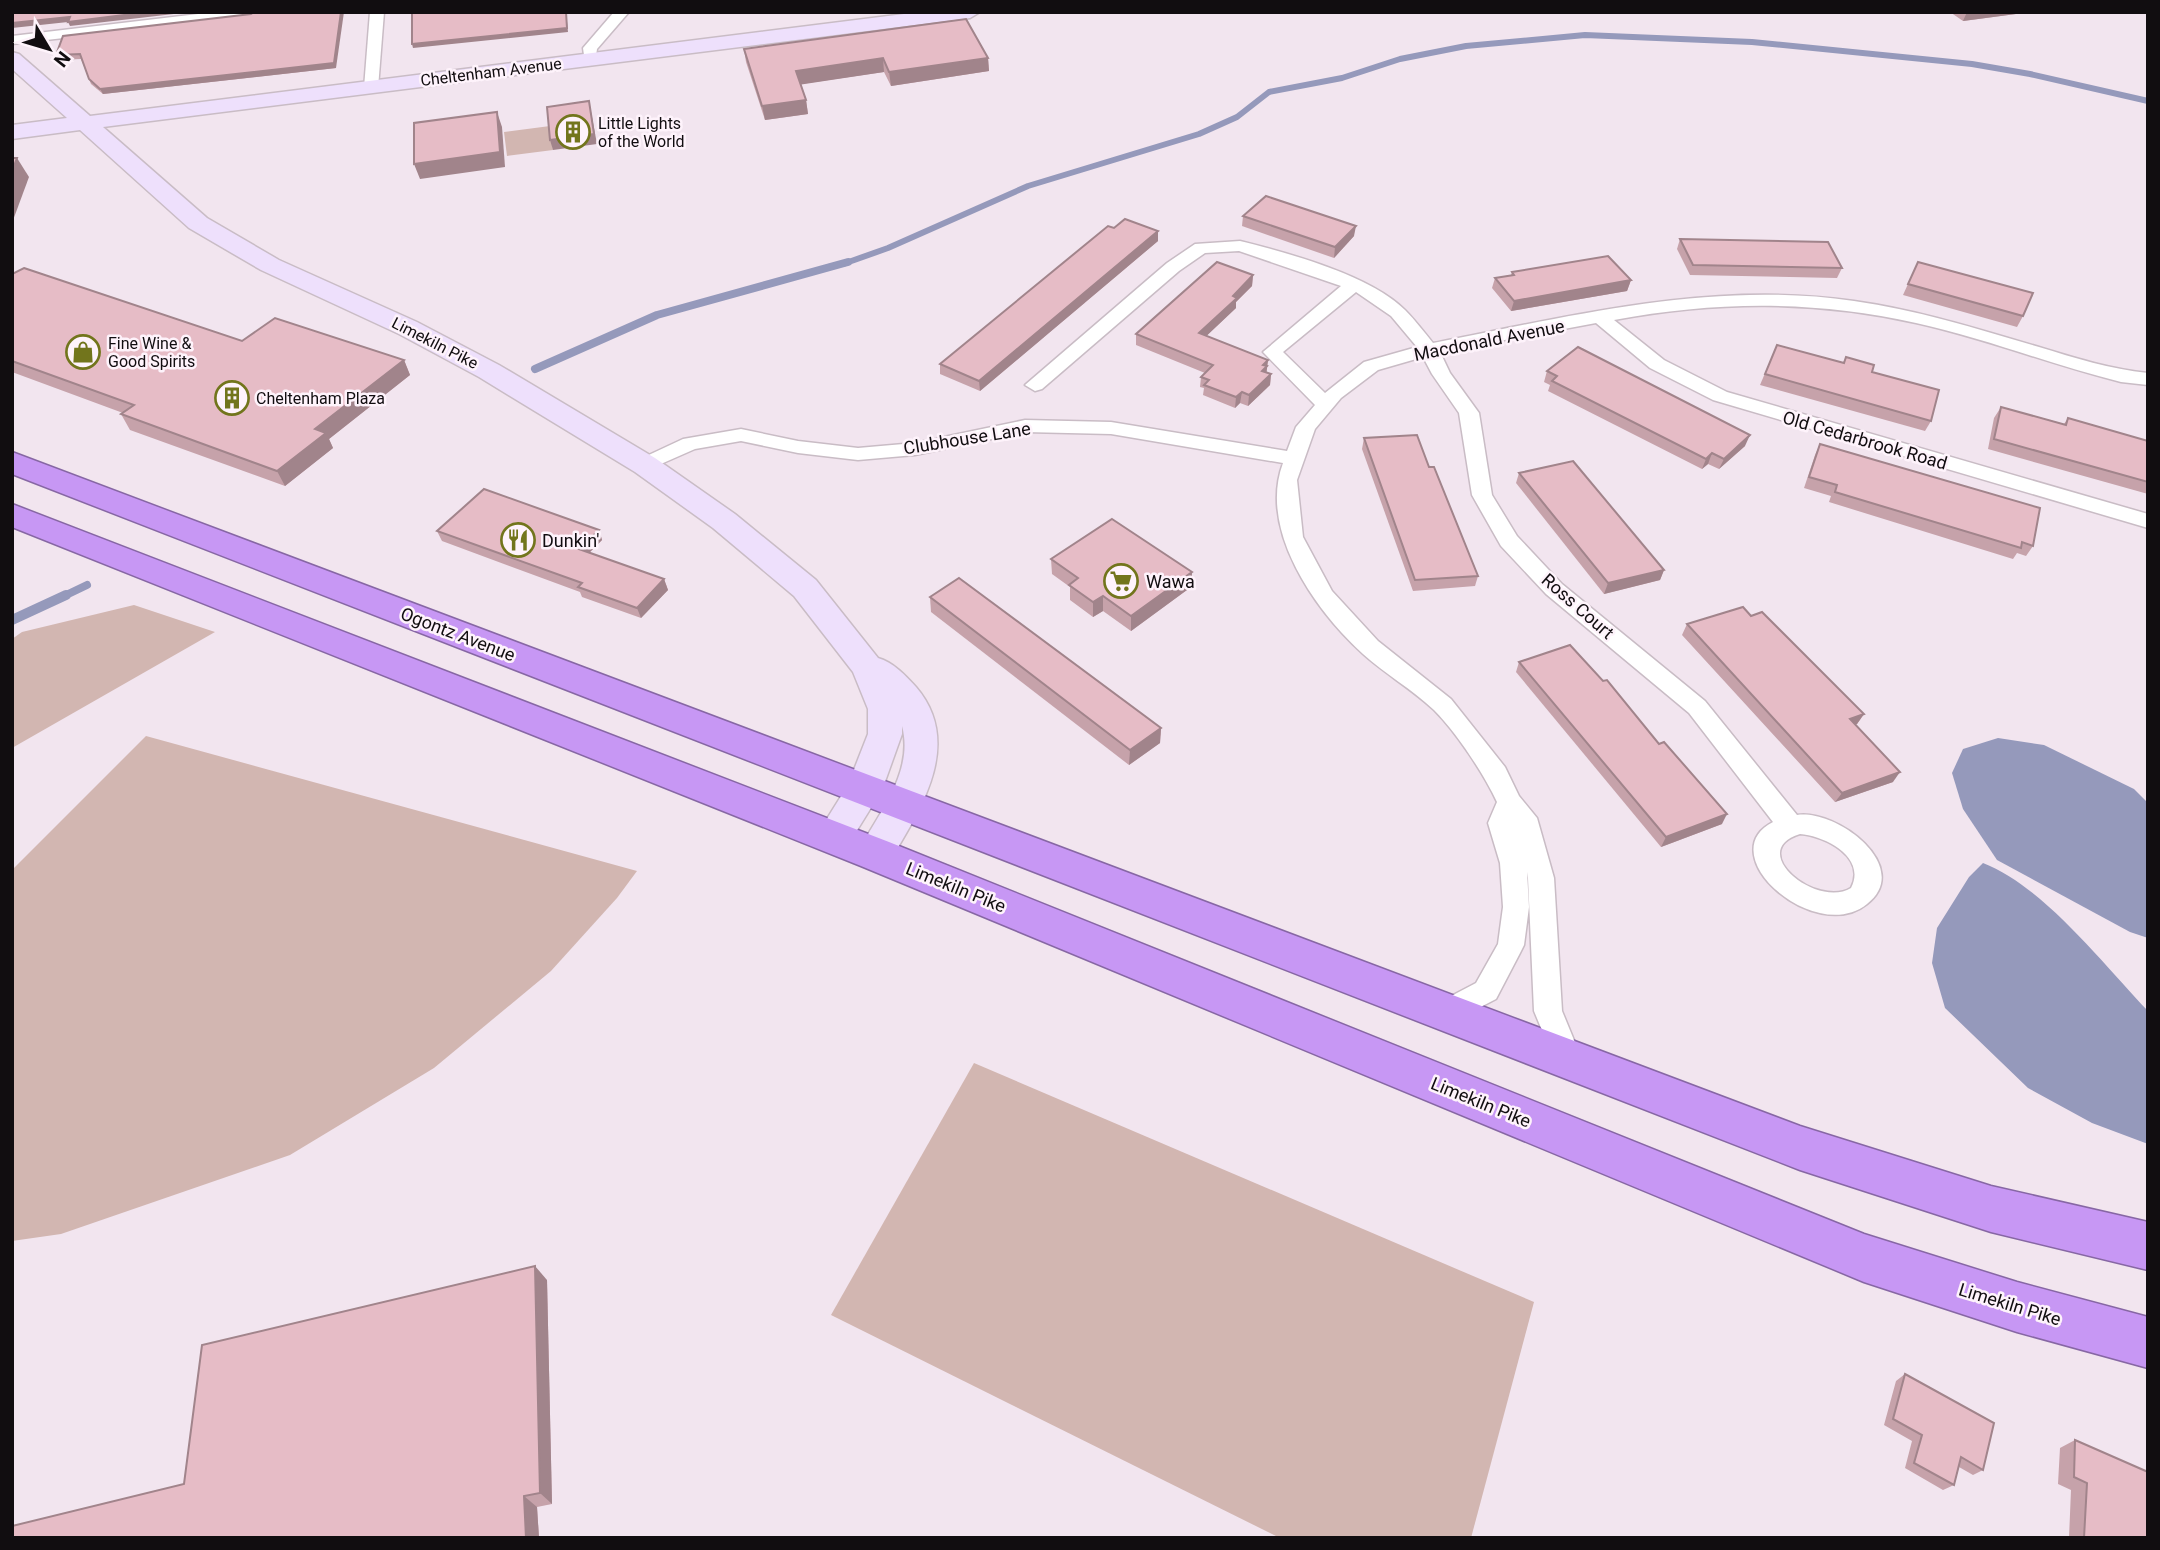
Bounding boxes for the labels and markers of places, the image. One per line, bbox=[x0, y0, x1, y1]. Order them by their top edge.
building icon: Little Lights of the World bbox=[554, 113, 592, 151]
place label: Little Lights of the World bbox=[598, 114, 685, 151]
shop icon: Fine Wine & Good Spirits bbox=[64, 333, 102, 371]
place label: Fine Wine & Good Spirits bbox=[108, 334, 195, 371]
building icon: Cheltenham Plaza bbox=[213, 379, 251, 417]
place label: Cheltenham Plaza bbox=[256, 389, 385, 408]
restaurant icon: Dunkin' bbox=[499, 521, 537, 559]
place label: Dunkin' bbox=[542, 530, 599, 551]
supermarket icon: Wawa bbox=[1102, 562, 1140, 600]
place label: Wawa bbox=[1146, 571, 1195, 592]

